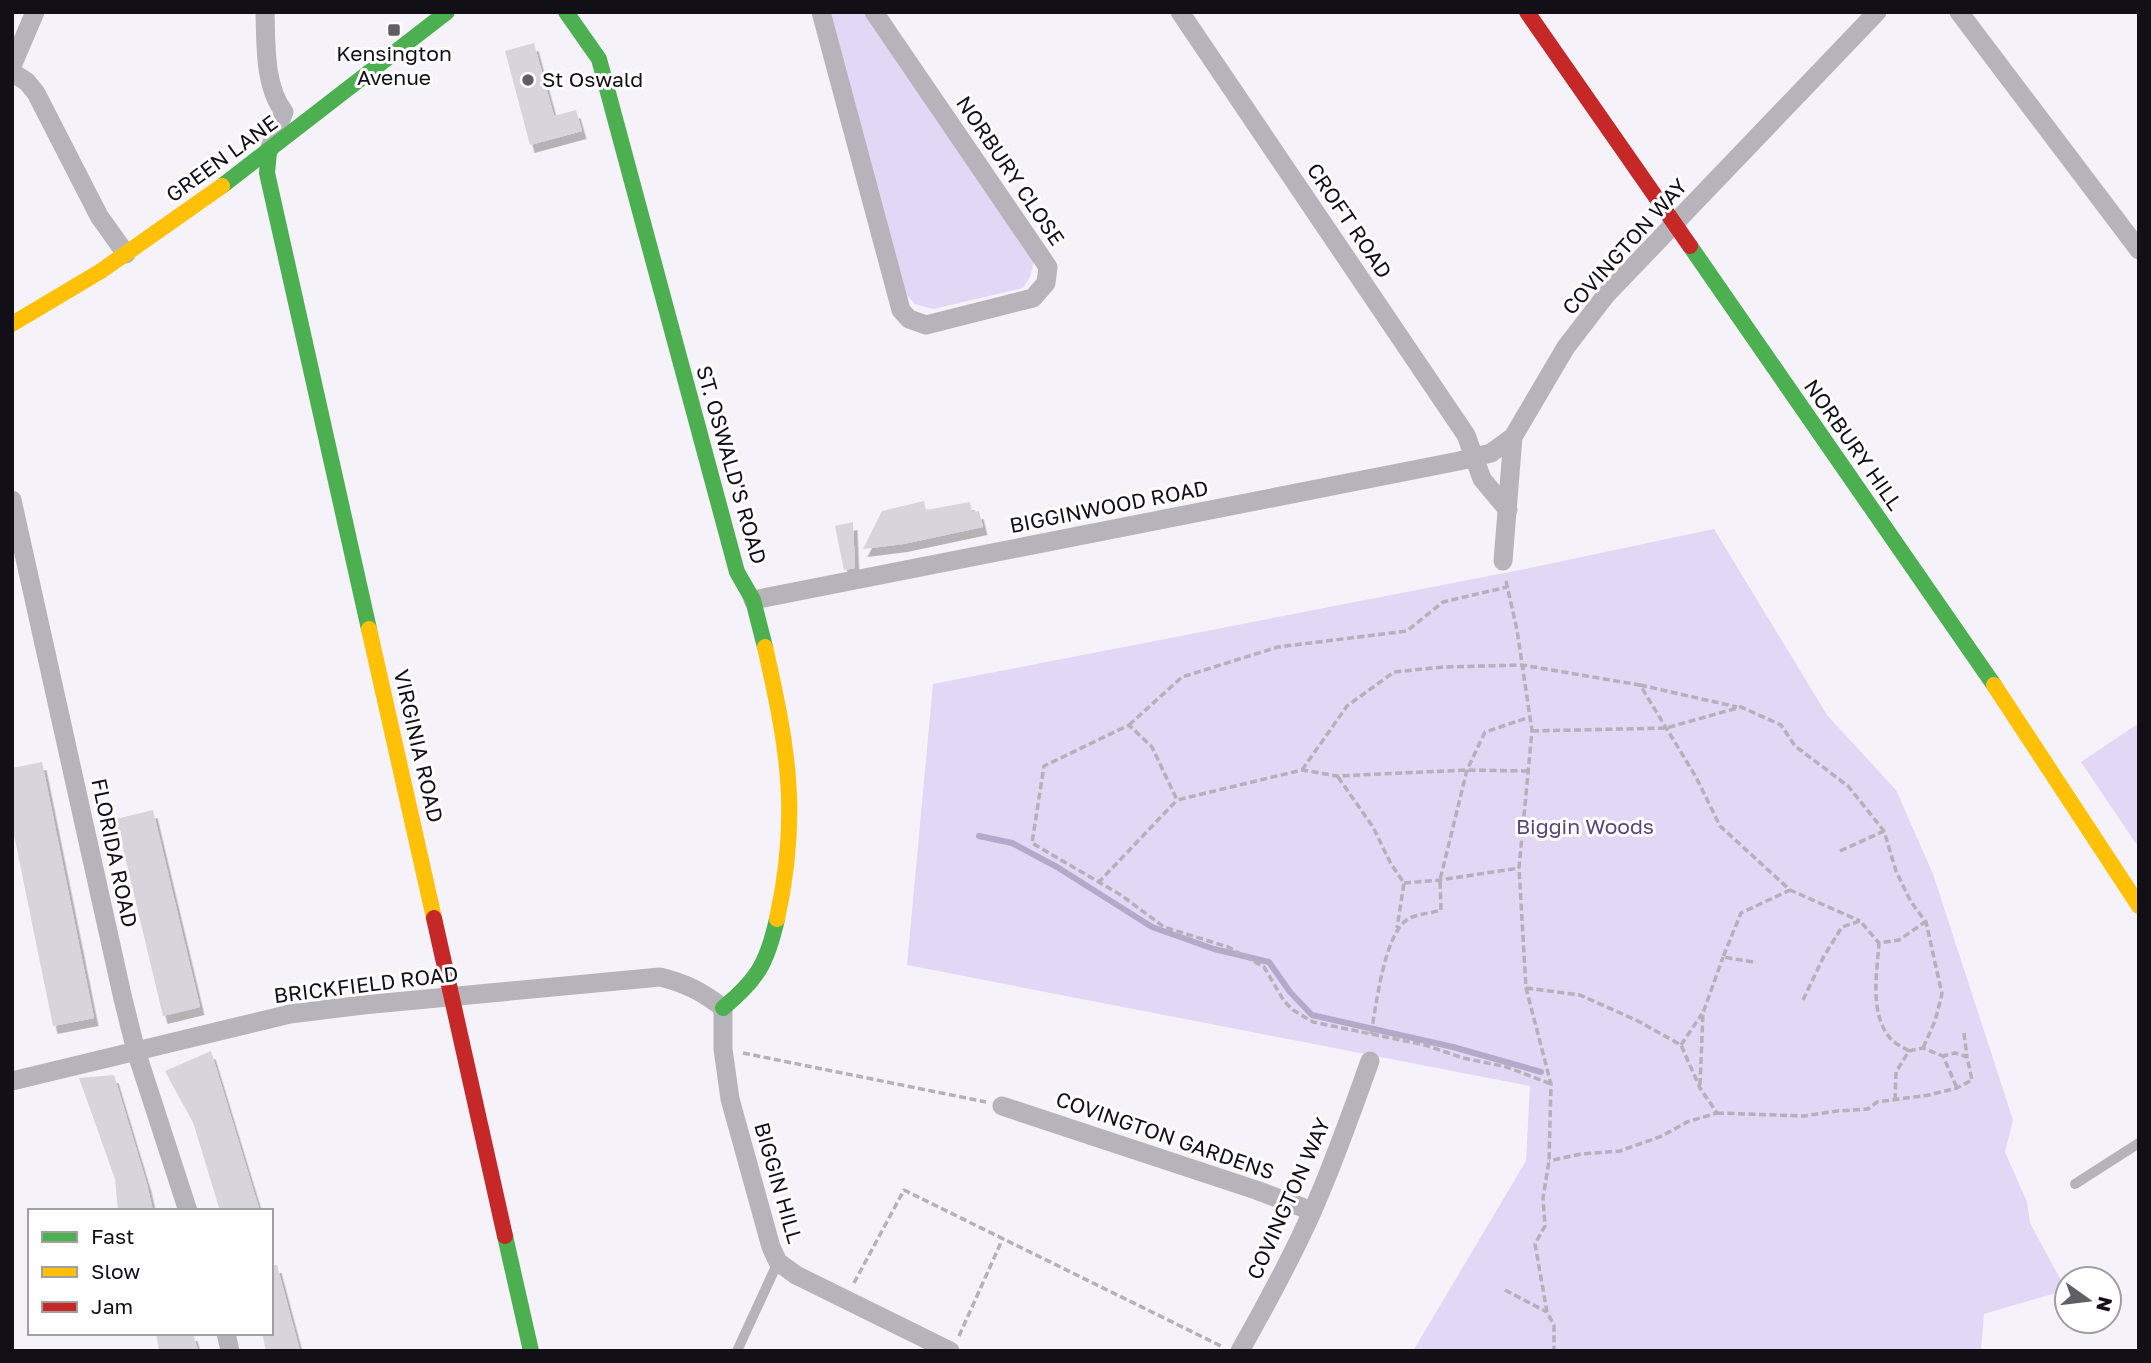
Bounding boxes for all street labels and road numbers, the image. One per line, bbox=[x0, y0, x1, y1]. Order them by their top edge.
street label: NORBURY CLOSE bbox=[951, 91, 1070, 250]
street label: GREEN LANE bbox=[161, 109, 282, 207]
street label: CROFT ROAD bbox=[1302, 158, 1398, 283]
street label: COVINGTON WAY bbox=[1556, 173, 1693, 320]
street label: ST. OSWALD'S ROAD bbox=[691, 363, 773, 567]
street label: NORBURY HILL bbox=[1799, 374, 1909, 515]
street label: BIGGINWOOD ROAD bbox=[1007, 474, 1210, 538]
street label: VIRGINIA ROAD bbox=[389, 667, 449, 825]
street label: FLORIDA ROAD bbox=[86, 776, 143, 930]
street label: BRICKFIELD ROAD bbox=[272, 960, 460, 1008]
street label: COVINGTON GARDENS bbox=[1053, 1085, 1278, 1185]
street label: COVINGTON WAY bbox=[1241, 1113, 1336, 1283]
street label: BIGGIN HILL bbox=[749, 1119, 809, 1246]

